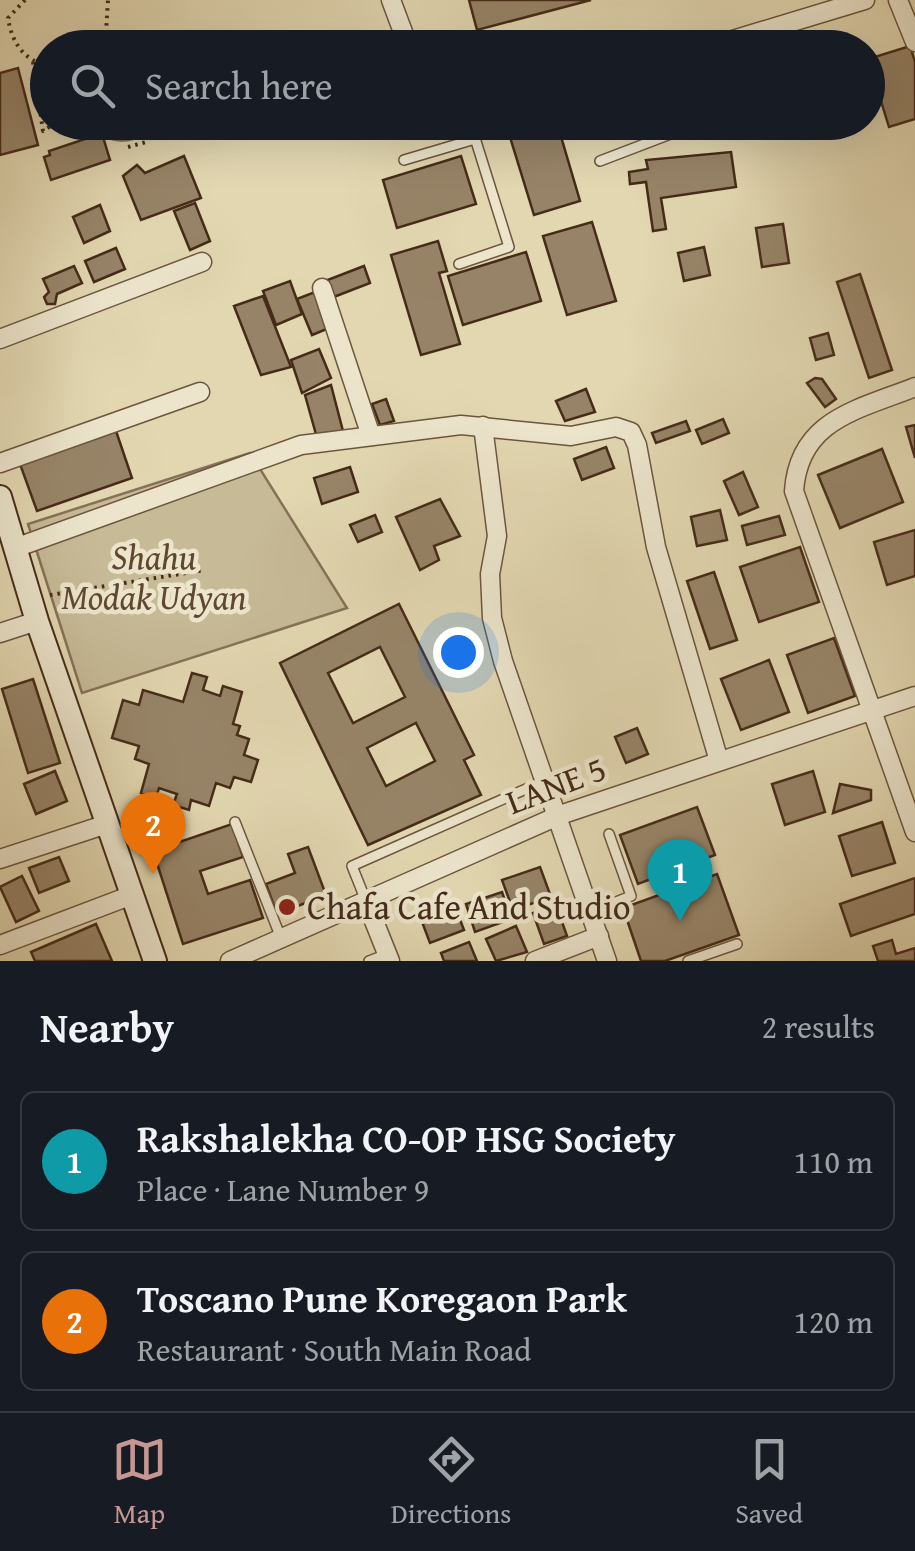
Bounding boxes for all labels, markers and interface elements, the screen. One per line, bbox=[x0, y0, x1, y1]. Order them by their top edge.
search box bbox=[30, 30, 885, 140]
text: Search here bbox=[145, 57, 333, 113]
icon: search bbox=[65, 58, 120, 113]
park label: Shahu Modak Udyan bbox=[62, 531, 247, 622]
your location bbox=[433, 627, 484, 678]
street label: LANE 5 bbox=[498, 742, 613, 827]
pin: 2 bbox=[120, 792, 186, 874]
pin: 1 bbox=[648, 838, 712, 921]
place label: Chafa Cafe And Studio bbox=[307, 881, 631, 932]
marker: Chafa Cafe And Studio bbox=[276, 896, 298, 918]
text: Nearby bbox=[40, 996, 174, 1057]
text: 2 results bbox=[762, 1003, 875, 1050]
text: Rakshalekha CO-OP HSG Society bbox=[137, 1110, 676, 1166]
text: 1 bbox=[66, 1138, 83, 1185]
text: 110 m bbox=[794, 1138, 873, 1185]
text: Place · Lane Number 9 bbox=[137, 1166, 429, 1213]
text: Toscano Pune Koregaon Park bbox=[137, 1270, 627, 1326]
text: 2 bbox=[66, 1298, 83, 1345]
text: 120 m bbox=[794, 1298, 873, 1345]
text: Restaurant · South Main Road bbox=[137, 1326, 531, 1373]
tab: Map bbox=[112, 1432, 167, 1533]
tab: Directions bbox=[391, 1432, 511, 1533]
tab: Saved bbox=[735, 1432, 803, 1533]

